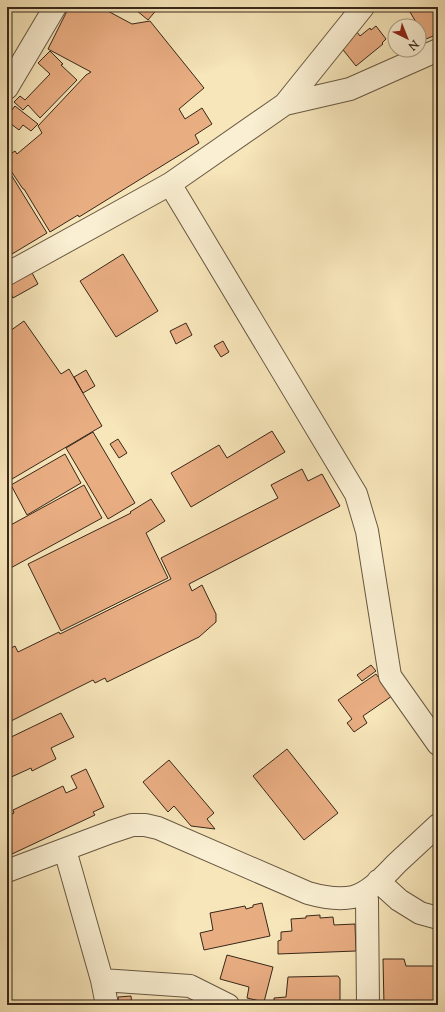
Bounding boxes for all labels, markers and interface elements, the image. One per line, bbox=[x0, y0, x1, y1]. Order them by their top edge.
north arrow bbox=[387, 18, 427, 58]
text: N bbox=[404, 35, 423, 54]

